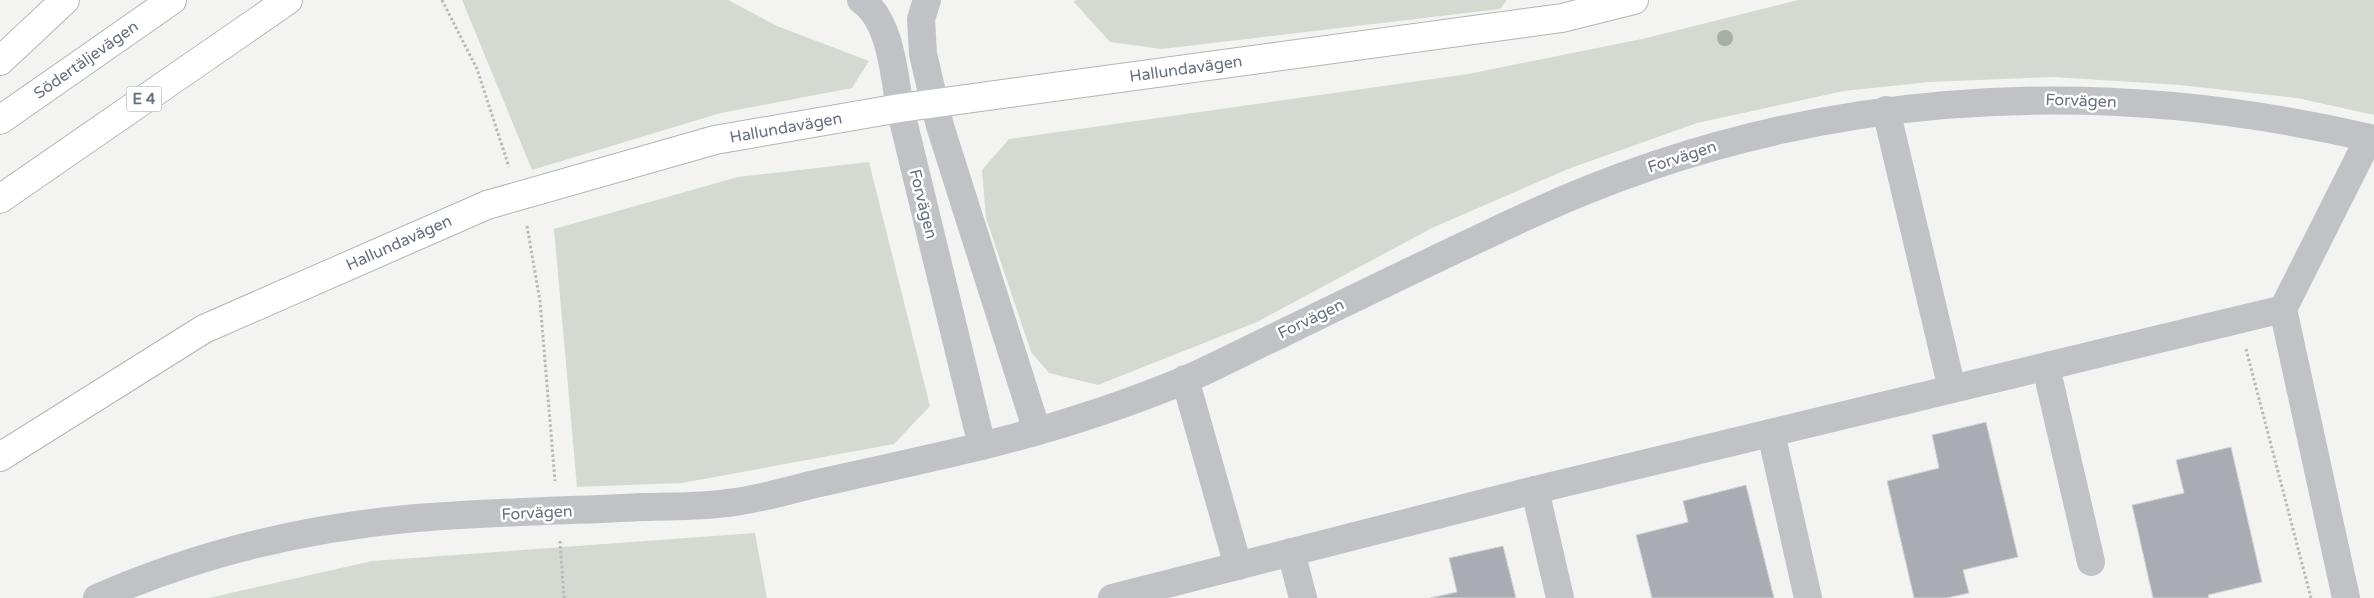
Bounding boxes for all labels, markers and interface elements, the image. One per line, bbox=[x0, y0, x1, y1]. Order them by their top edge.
street label: Södertäljevägen bbox=[30, 16, 142, 104]
street label: Hallundavägen bbox=[1128, 51, 1244, 87]
road number: E 4 bbox=[126, 86, 162, 112]
street label: Forvägen bbox=[2045, 90, 2117, 112]
street label: Hallundavägen bbox=[728, 108, 844, 148]
street label: Forvägen bbox=[1645, 136, 1719, 178]
street label: Forvägen bbox=[905, 167, 941, 241]
street label: Hallundavägen bbox=[343, 211, 455, 275]
street label: Forvägen bbox=[1275, 294, 1347, 344]
street label: Forvägen bbox=[501, 501, 573, 525]

